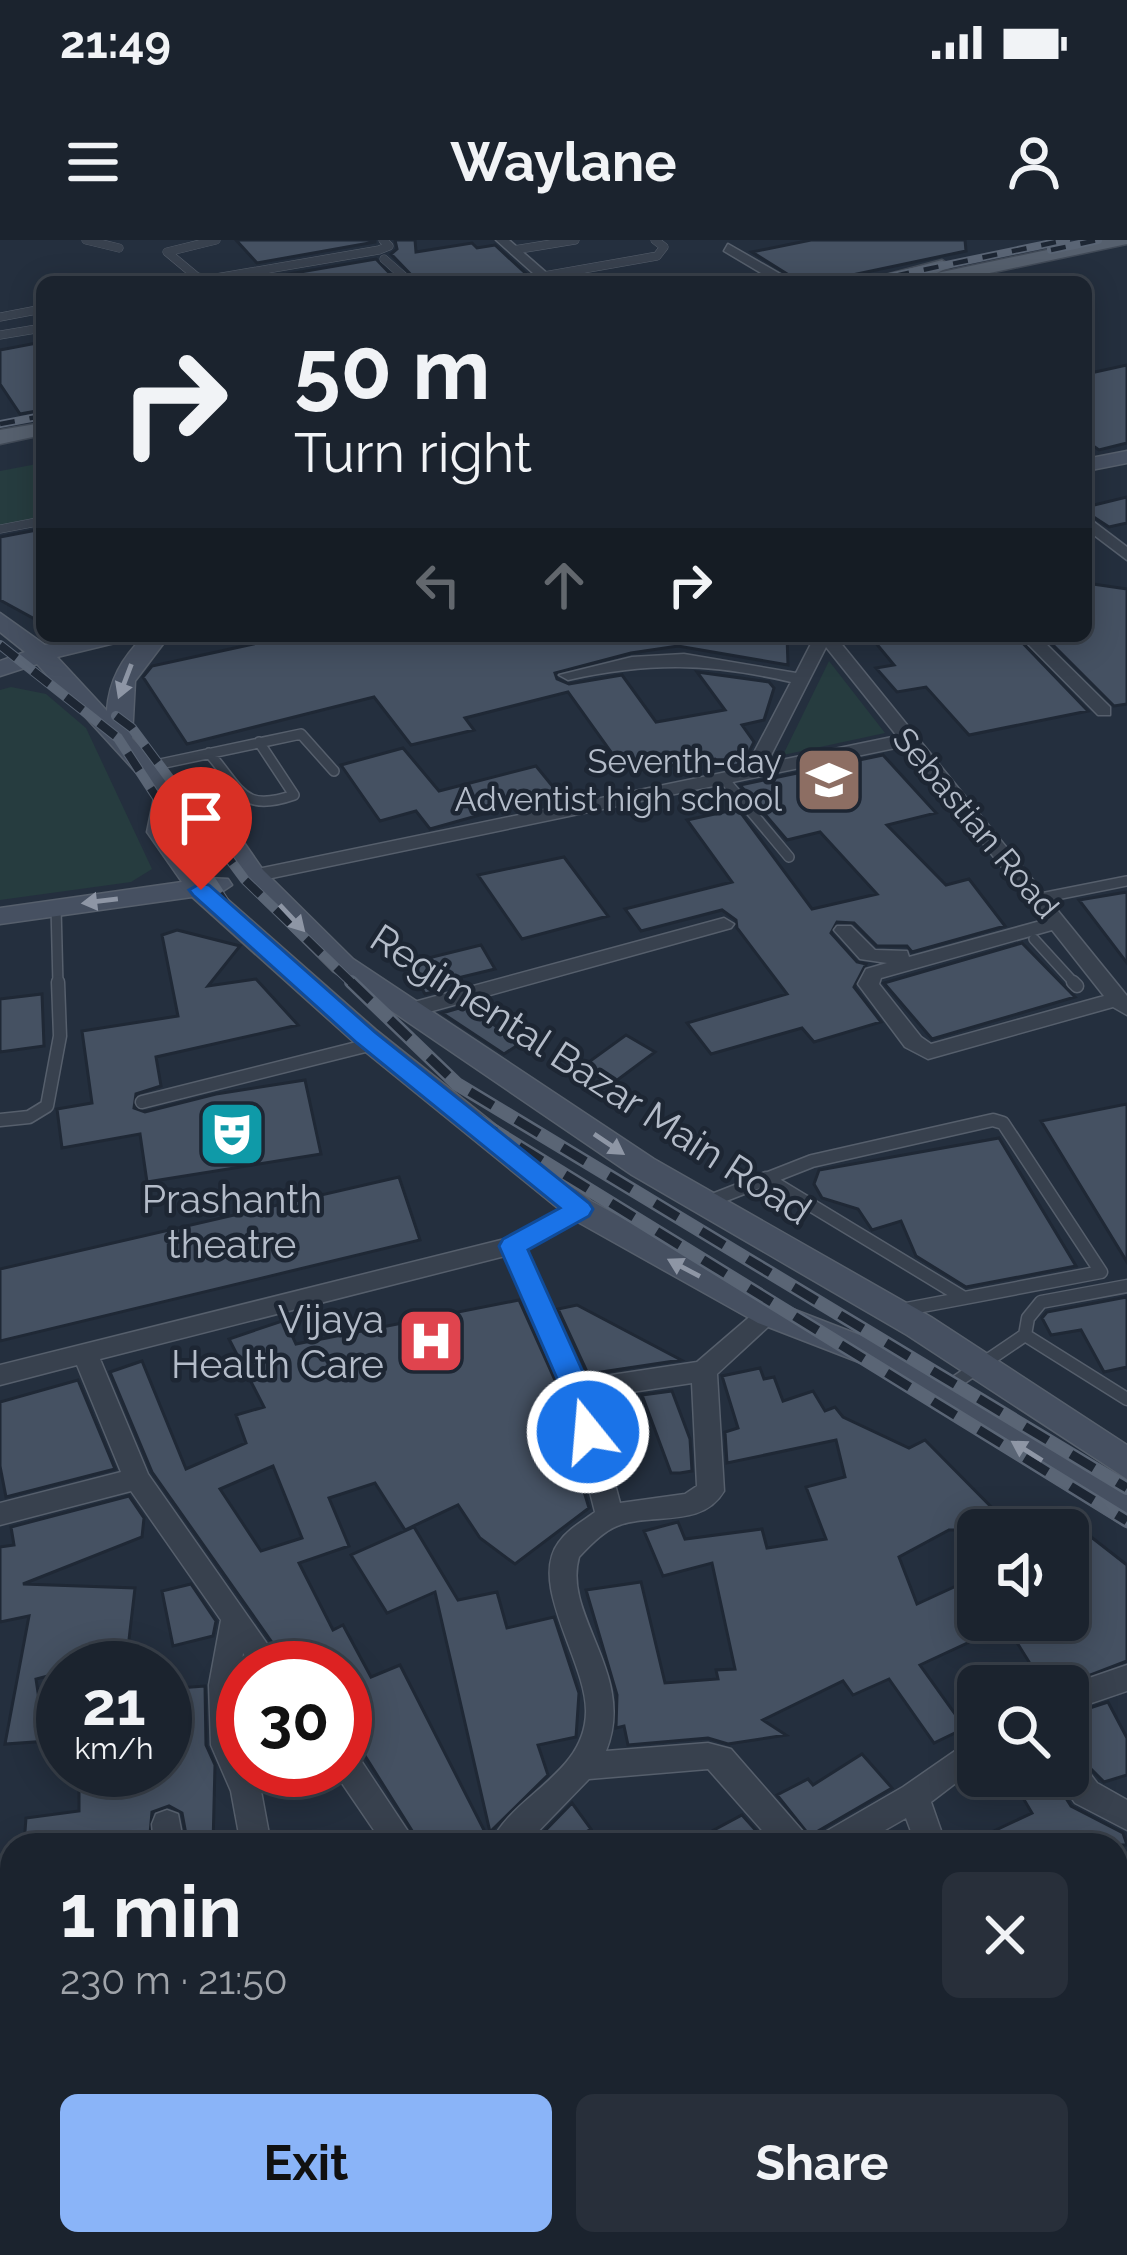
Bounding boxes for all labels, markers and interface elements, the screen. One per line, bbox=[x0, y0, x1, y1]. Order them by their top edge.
text: 21:49 bbox=[60, 16, 171, 69]
icon: menu bbox=[60, 129, 126, 195]
icon: person bbox=[1001, 129, 1067, 195]
text: Waylane bbox=[450, 130, 677, 194]
text: 50 m bbox=[294, 320, 490, 419]
icon: right bbox=[96, 324, 252, 480]
text: Turn right bbox=[294, 421, 532, 485]
icon: left bbox=[405, 552, 471, 618]
icon: ahead bbox=[531, 552, 597, 618]
icon: right bbox=[657, 552, 723, 618]
one-way arrow bbox=[114, 664, 133, 700]
street label: Sebastian Road bbox=[885, 720, 1067, 926]
place label: Seventh-day Adventist high school bbox=[455, 742, 783, 819]
school or university icon: Seventh-day Adventist high school bbox=[794, 745, 864, 815]
pin bbox=[150, 767, 252, 890]
icon: arrive bbox=[168, 785, 234, 851]
one-way arrow bbox=[81, 892, 118, 911]
one-way arrow bbox=[278, 904, 306, 933]
street label: Regimental Bazar Main Road bbox=[362, 914, 820, 1234]
theatre icon: Prashanth theatre bbox=[197, 1099, 267, 1169]
one-way arrow bbox=[593, 1132, 626, 1155]
place label: Prashanth theatre bbox=[142, 1176, 322, 1267]
one-way arrow bbox=[667, 1259, 702, 1279]
place label: Vijaya Health Care bbox=[171, 1296, 384, 1387]
hospital icon: Vijaya Health Care bbox=[396, 1306, 466, 1376]
position arrow bbox=[525, 1369, 651, 1495]
one-way arrow bbox=[1011, 1441, 1043, 1463]
map controls bbox=[957, 1509, 1089, 1797]
button: sound bbox=[957, 1509, 1089, 1641]
speed limit sign: 30 bbox=[216, 1641, 372, 1797]
button: search bbox=[957, 1665, 1089, 1797]
text: 21 bbox=[82, 1669, 146, 1739]
text: km/h bbox=[74, 1731, 154, 1766]
text: 1 min bbox=[60, 1869, 242, 1954]
button: close bbox=[942, 1872, 1068, 1998]
text: 230 m · 21:50 bbox=[60, 1957, 288, 2003]
button: Exit bbox=[60, 2094, 552, 2232]
button: Share bbox=[576, 2094, 1068, 2232]

